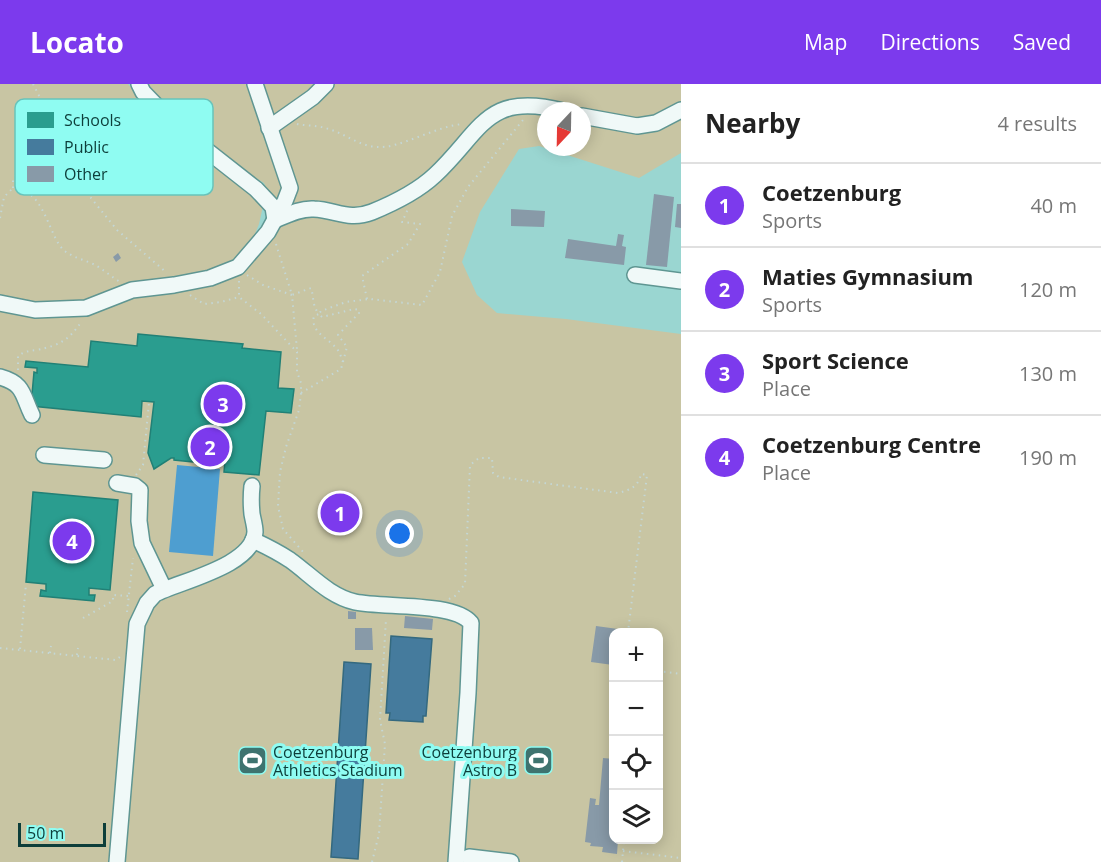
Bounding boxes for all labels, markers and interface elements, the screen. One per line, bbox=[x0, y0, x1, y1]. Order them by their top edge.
text: Locato bbox=[30, 23, 124, 61]
text: Map bbox=[804, 28, 847, 56]
text: Directions bbox=[880, 28, 980, 56]
text: Saved bbox=[1013, 28, 1071, 56]
legend bbox=[15, 99, 213, 195]
north arrow bbox=[537, 102, 591, 156]
text: Nearby bbox=[705, 105, 800, 141]
text: Schools bbox=[64, 109, 121, 131]
text: 4 results bbox=[997, 110, 1077, 137]
text: Public bbox=[64, 136, 109, 158]
text: Other bbox=[64, 163, 108, 185]
text: Coetzenburg bbox=[762, 177, 901, 207]
text: 1 bbox=[719, 192, 730, 219]
text: 40 m bbox=[1030, 192, 1077, 219]
text: Sports bbox=[762, 207, 822, 234]
text: Maties Gymnasium bbox=[762, 261, 973, 291]
text: 2 bbox=[719, 276, 730, 303]
text: 120 m bbox=[1019, 276, 1077, 303]
text: Sports bbox=[762, 291, 822, 318]
text: Sport Science bbox=[762, 345, 909, 375]
text: 3 bbox=[719, 360, 730, 387]
text: 130 m bbox=[1019, 360, 1077, 387]
text: Place bbox=[762, 375, 811, 402]
pin: 3 bbox=[204, 382, 242, 426]
pin: 2 bbox=[190, 424, 230, 470]
text: Coetzenburg Centre bbox=[762, 429, 981, 459]
text: 4 bbox=[719, 444, 730, 471]
text: 190 m bbox=[1019, 444, 1077, 471]
text: Place bbox=[762, 459, 811, 486]
pin: 1 bbox=[320, 490, 360, 536]
pin: 4 bbox=[52, 518, 92, 564]
your location bbox=[385, 519, 414, 548]
map controls bbox=[609, 628, 663, 844]
button: + bbox=[609, 628, 663, 682]
button: − bbox=[609, 682, 663, 736]
button: locate bbox=[609, 736, 663, 790]
place label: Coetzenburg Athletics Stadium bbox=[273, 741, 403, 781]
place label: Coetzenburg Astro B bbox=[421, 741, 517, 781]
sports icon: Coetzenburg Athletics Stadium bbox=[236, 745, 268, 777]
sports icon: Coetzenburg Astro B bbox=[522, 745, 554, 777]
button: layers bbox=[609, 790, 663, 844]
scale bar bbox=[18, 820, 106, 848]
text: 50 m bbox=[27, 822, 64, 844]

